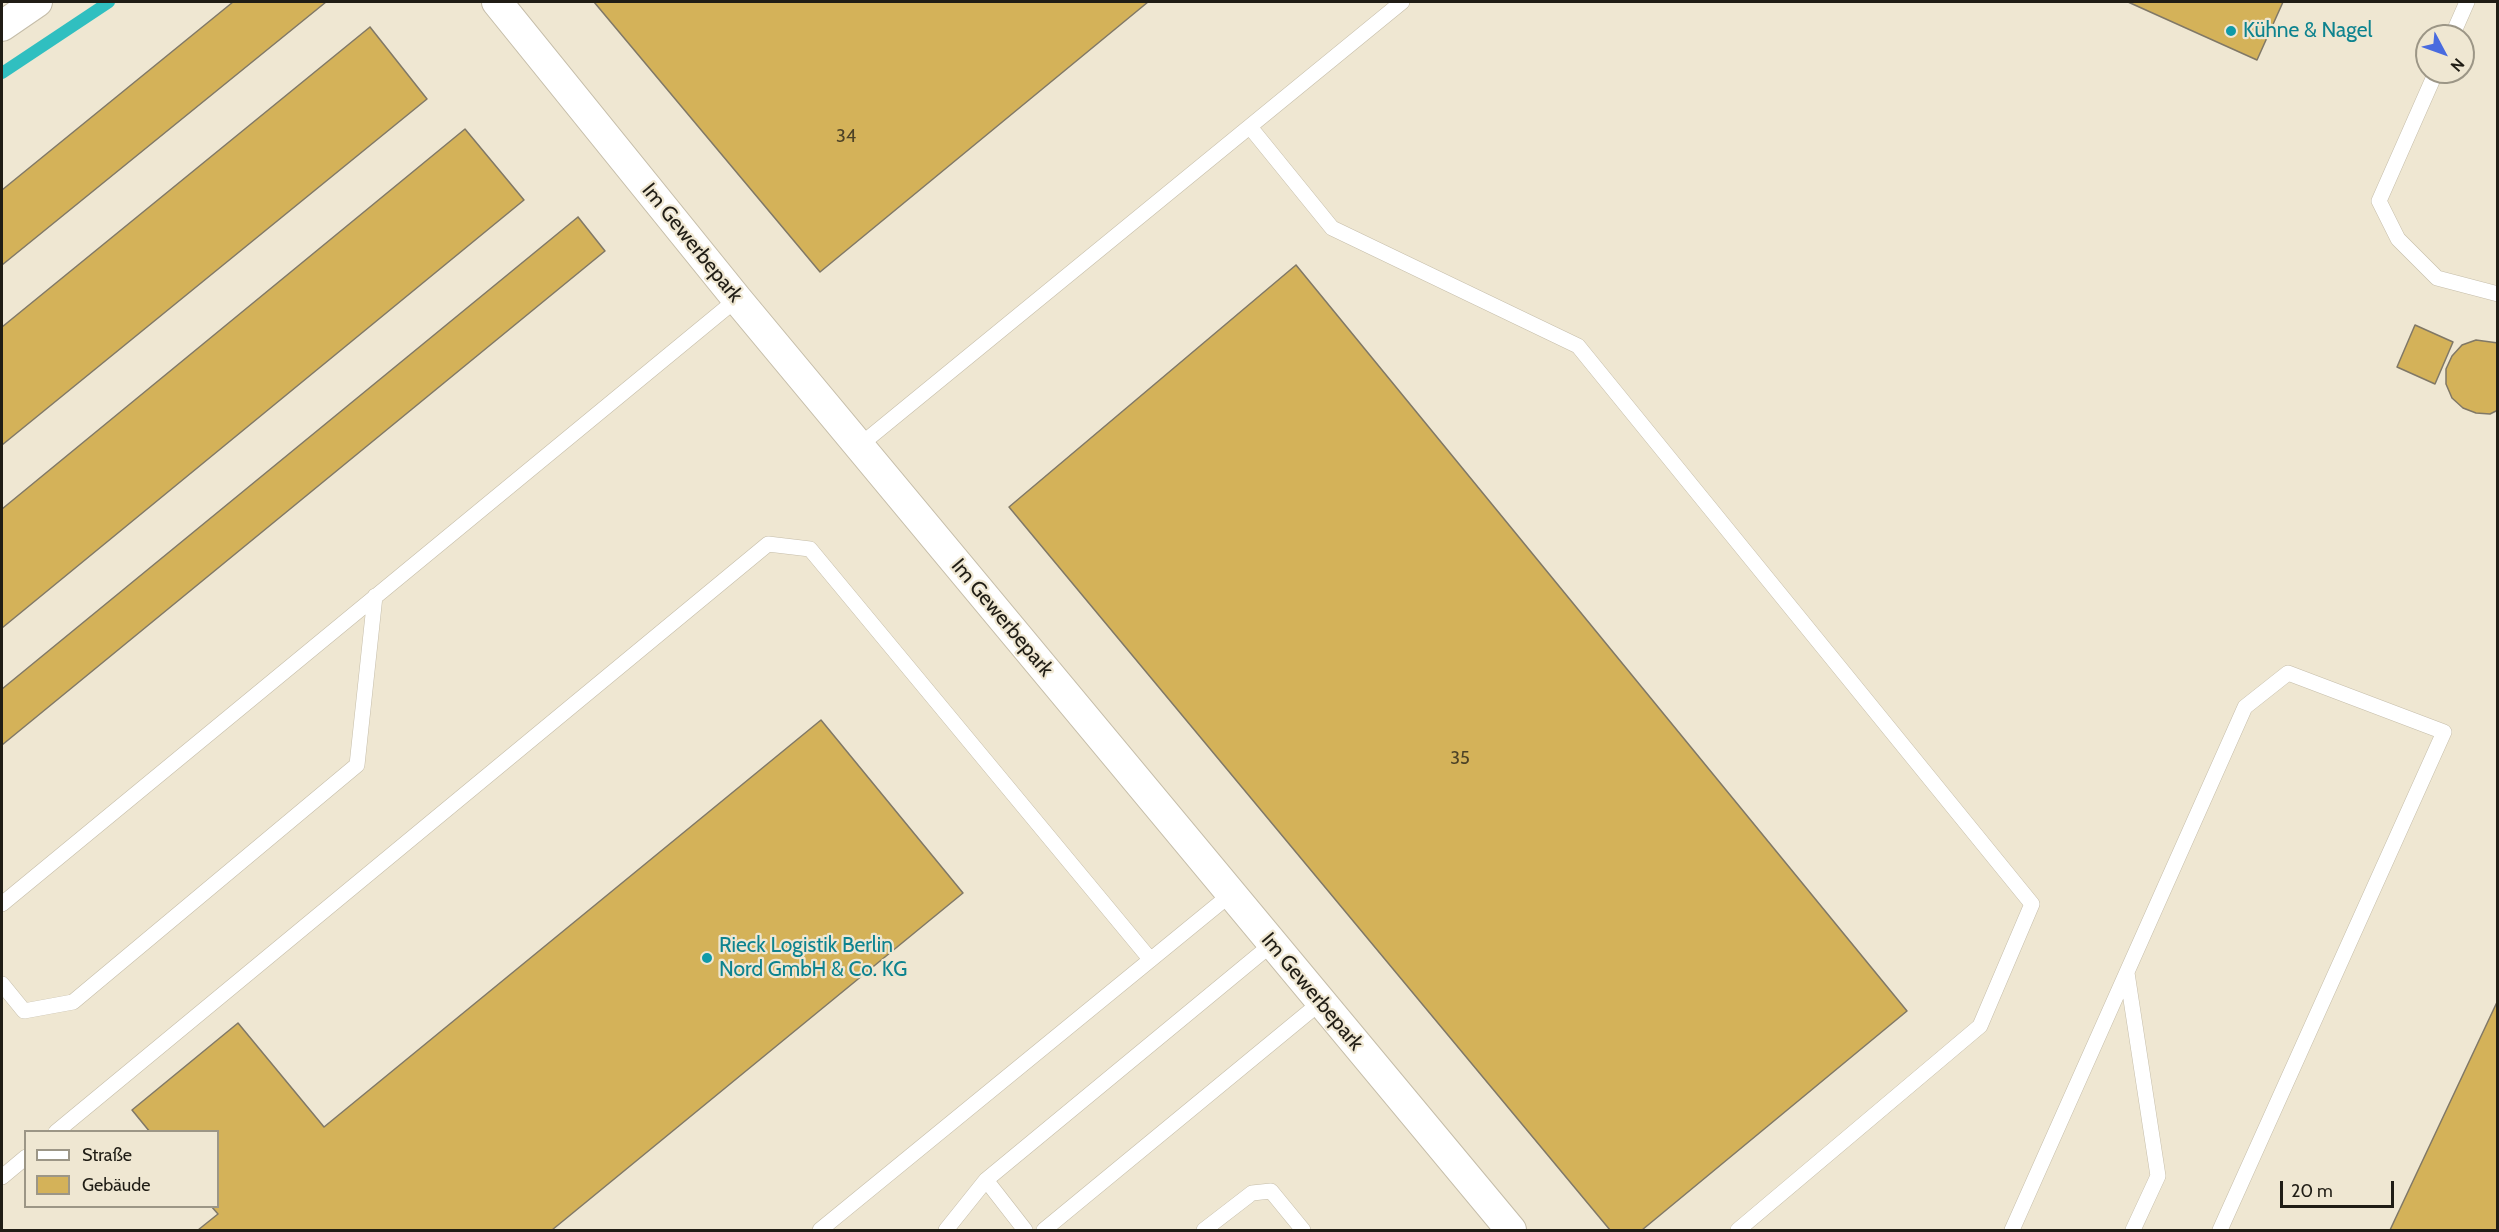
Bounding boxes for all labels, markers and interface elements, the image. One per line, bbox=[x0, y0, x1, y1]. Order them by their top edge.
place label: Kühne & Nagel bbox=[2243, 18, 2372, 44]
marker: Kühne & Nagel bbox=[2224, 24, 2238, 38]
north arrow bbox=[2415, 24, 2475, 84]
text: N bbox=[2447, 54, 2468, 75]
house number: 34 bbox=[836, 126, 856, 148]
street label: Im Gewerbepark bbox=[636, 178, 748, 308]
street label: Im Gewerbepark bbox=[945, 554, 1059, 682]
house number: 35 bbox=[1450, 748, 1470, 770]
street label: Im Gewerbepark bbox=[1255, 928, 1369, 1056]
place label: Rieck Logistik Berlin Nord GmbH & Co. KG bbox=[719, 933, 907, 983]
marker: Rieck Logistik Berlin Nord GmbH & Co. KG bbox=[700, 951, 714, 965]
legend bbox=[24, 1130, 219, 1208]
text: Straße bbox=[82, 1144, 132, 1166]
scale bar bbox=[2283, 1169, 2397, 1207]
text: Gebäude bbox=[82, 1174, 151, 1196]
text: 20 m bbox=[2291, 1180, 2333, 1202]

